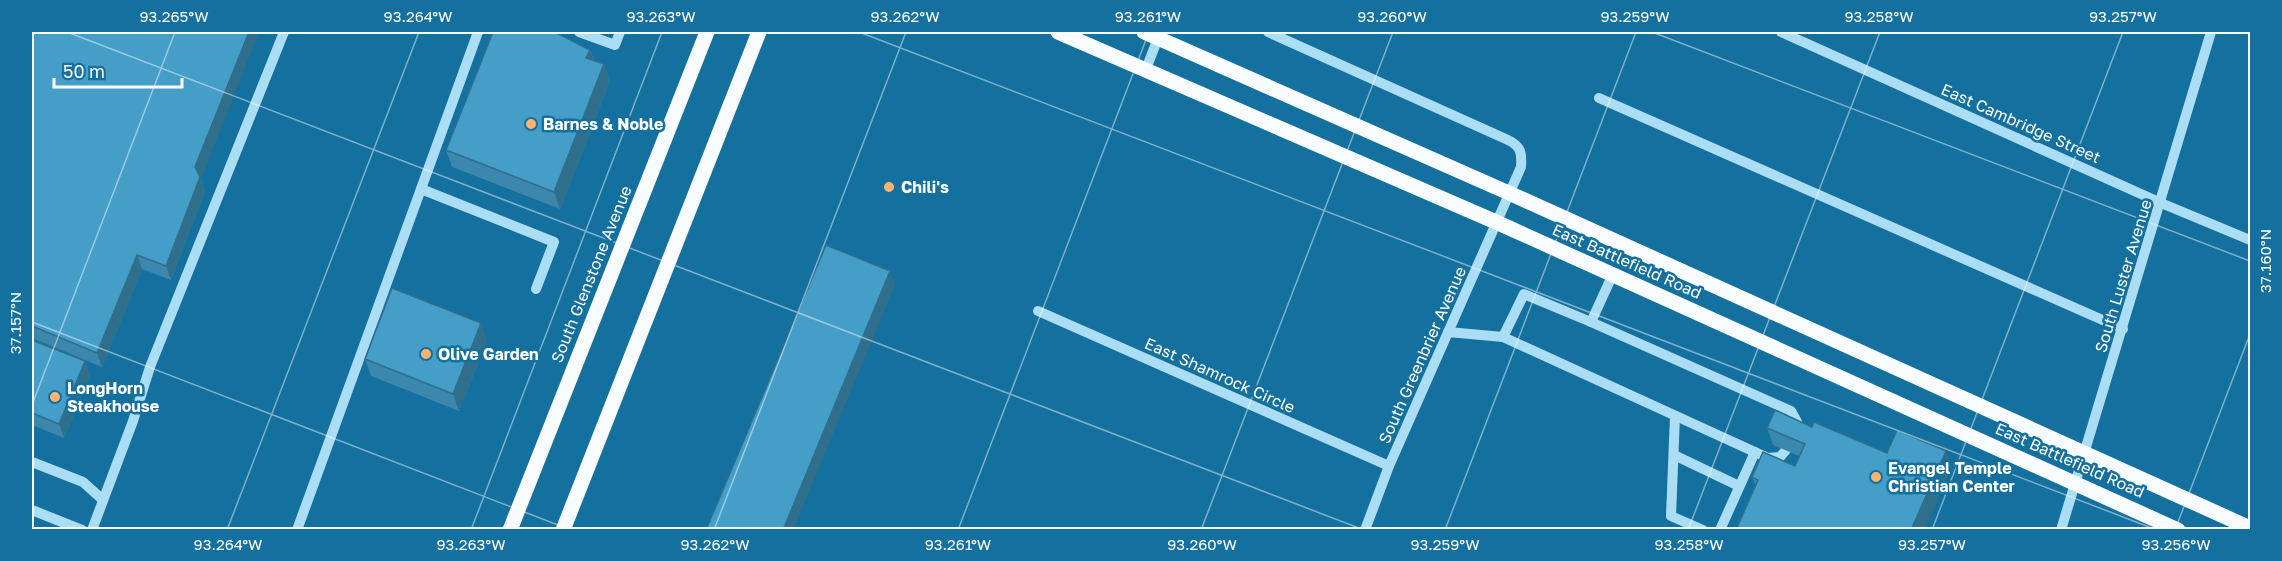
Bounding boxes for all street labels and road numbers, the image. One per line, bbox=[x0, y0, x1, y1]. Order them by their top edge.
street label: East Cambridge Street bbox=[1938, 79, 2104, 167]
street label: South Glenstone Avenue bbox=[546, 183, 636, 365]
street label: South Luster Avenue bbox=[2090, 197, 2156, 355]
street label: East Battlefield Road bbox=[1549, 219, 1705, 303]
street label: South Greenbrier Avenue bbox=[1374, 263, 1470, 447]
street label: East Shamrock Circle bbox=[1142, 333, 1298, 417]
street label: East Battlefield Road bbox=[1992, 418, 2148, 502]

